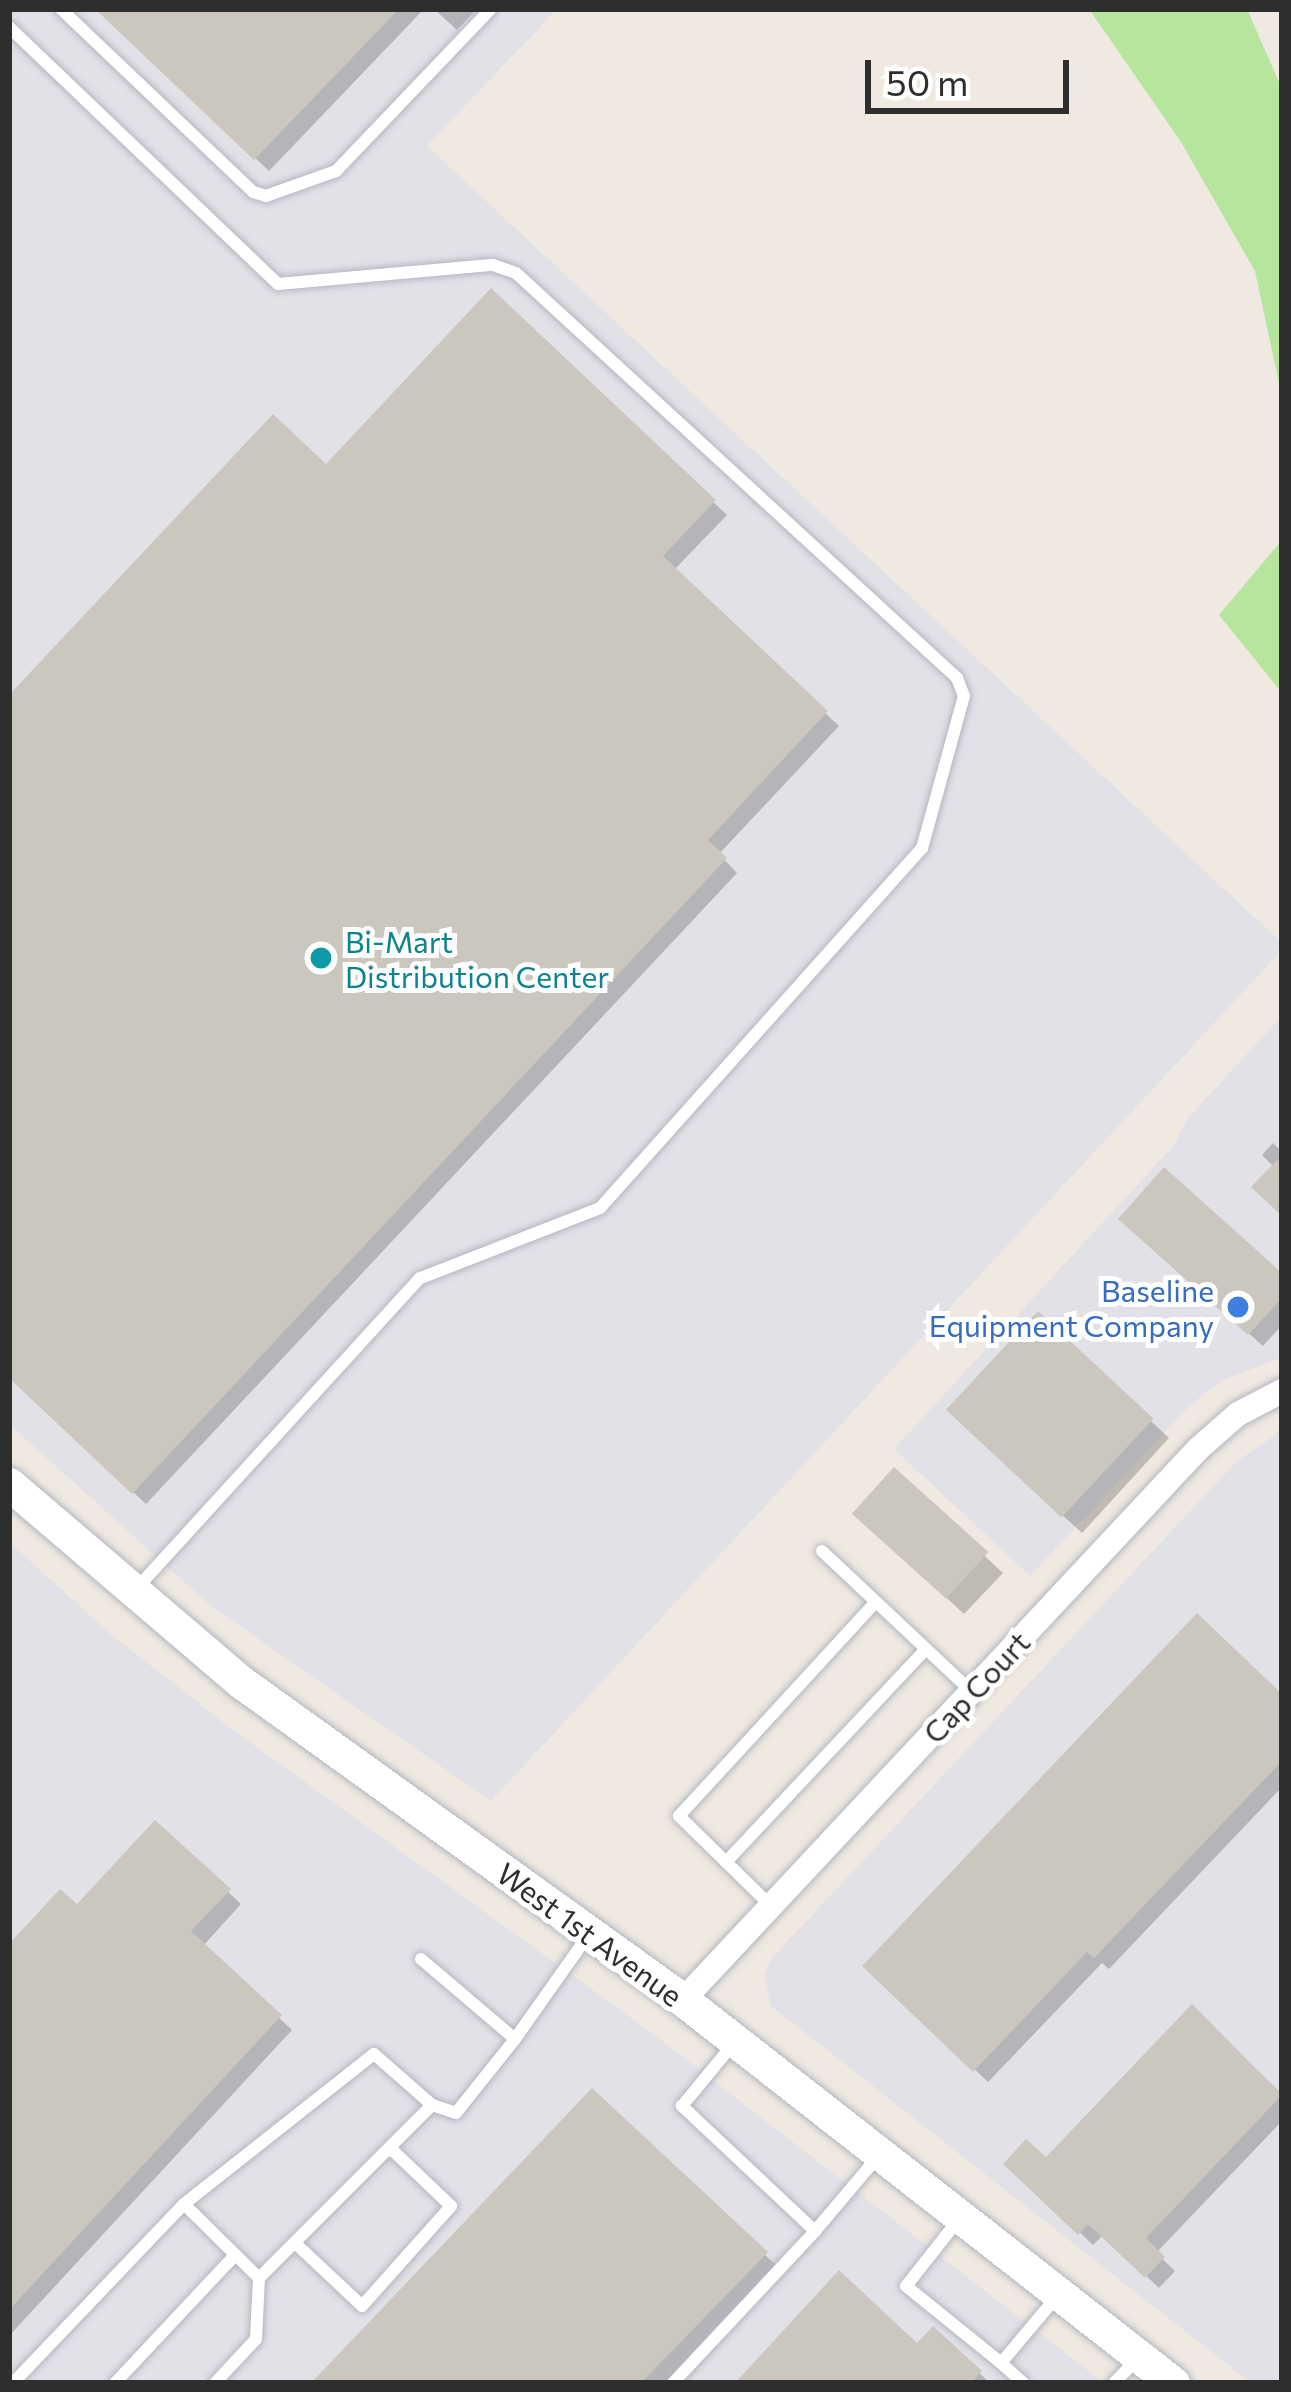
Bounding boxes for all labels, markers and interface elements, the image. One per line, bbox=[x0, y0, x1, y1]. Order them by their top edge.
scale bar bbox=[871, 36, 1075, 110]
text: 50 m bbox=[886, 59, 968, 103]
place label: Bi-Mart Distribution Center bbox=[345, 923, 609, 994]
marker: Bi-Mart Distribution Center bbox=[308, 945, 334, 971]
place label: Baseline Equipment Company bbox=[929, 1272, 1214, 1342]
marker: Baseline Equipment Company bbox=[1225, 1294, 1251, 1320]
street label: Cap Court bbox=[915, 1624, 1037, 1750]
street label: West 1st Avenue bbox=[490, 1855, 690, 2013]

